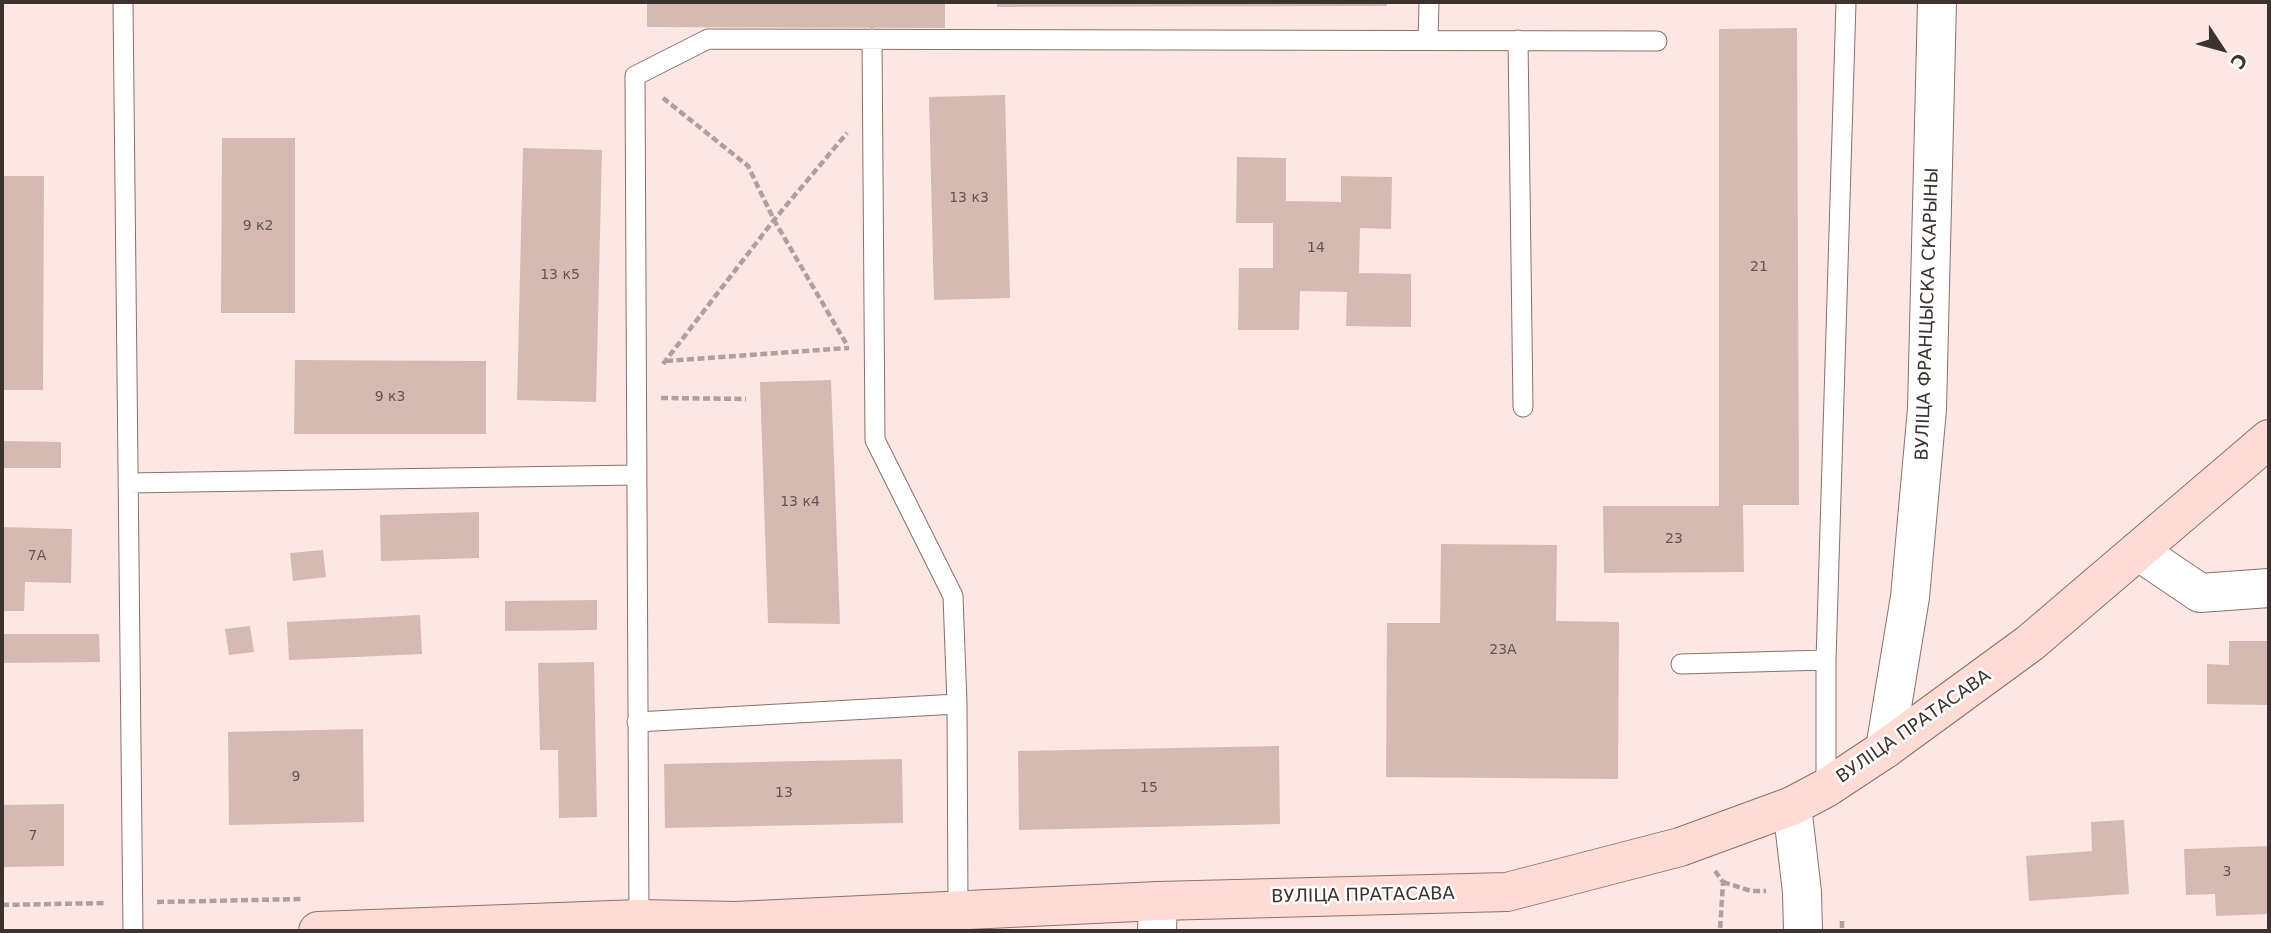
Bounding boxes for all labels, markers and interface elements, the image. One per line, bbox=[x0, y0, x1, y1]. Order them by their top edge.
north arrow bbox=[2187, 14, 2257, 84]
text: С bbox=[2226, 49, 2252, 73]
street label: ВУЛІЦА ФРАНЦЫСКА СКАРЫНЫ bbox=[1912, 167, 1944, 461]
house number: 13 к3 bbox=[949, 190, 989, 206]
house number: 9 к2 bbox=[243, 218, 273, 234]
house number: 14 bbox=[1307, 240, 1325, 256]
house number: 21 bbox=[1750, 259, 1768, 275]
house number: 13 к5 bbox=[540, 267, 580, 283]
house number: 9 к3 bbox=[375, 389, 405, 405]
house number: 13 к4 bbox=[780, 494, 820, 510]
house number: 23 bbox=[1665, 531, 1683, 547]
house number: 7А bbox=[28, 548, 46, 564]
house number: 23А bbox=[1489, 642, 1517, 658]
street label: ВУЛІЦА ПРАТАСАВА bbox=[1833, 665, 1995, 789]
house number: 9 bbox=[292, 769, 300, 785]
house number: 15 bbox=[1140, 780, 1158, 796]
house number: 13 bbox=[775, 785, 793, 801]
house number: 7 bbox=[29, 828, 37, 844]
house number: 3 bbox=[2223, 864, 2231, 880]
street label: ВУЛІЦА ПРАТАСАВА bbox=[1271, 884, 1455, 908]

